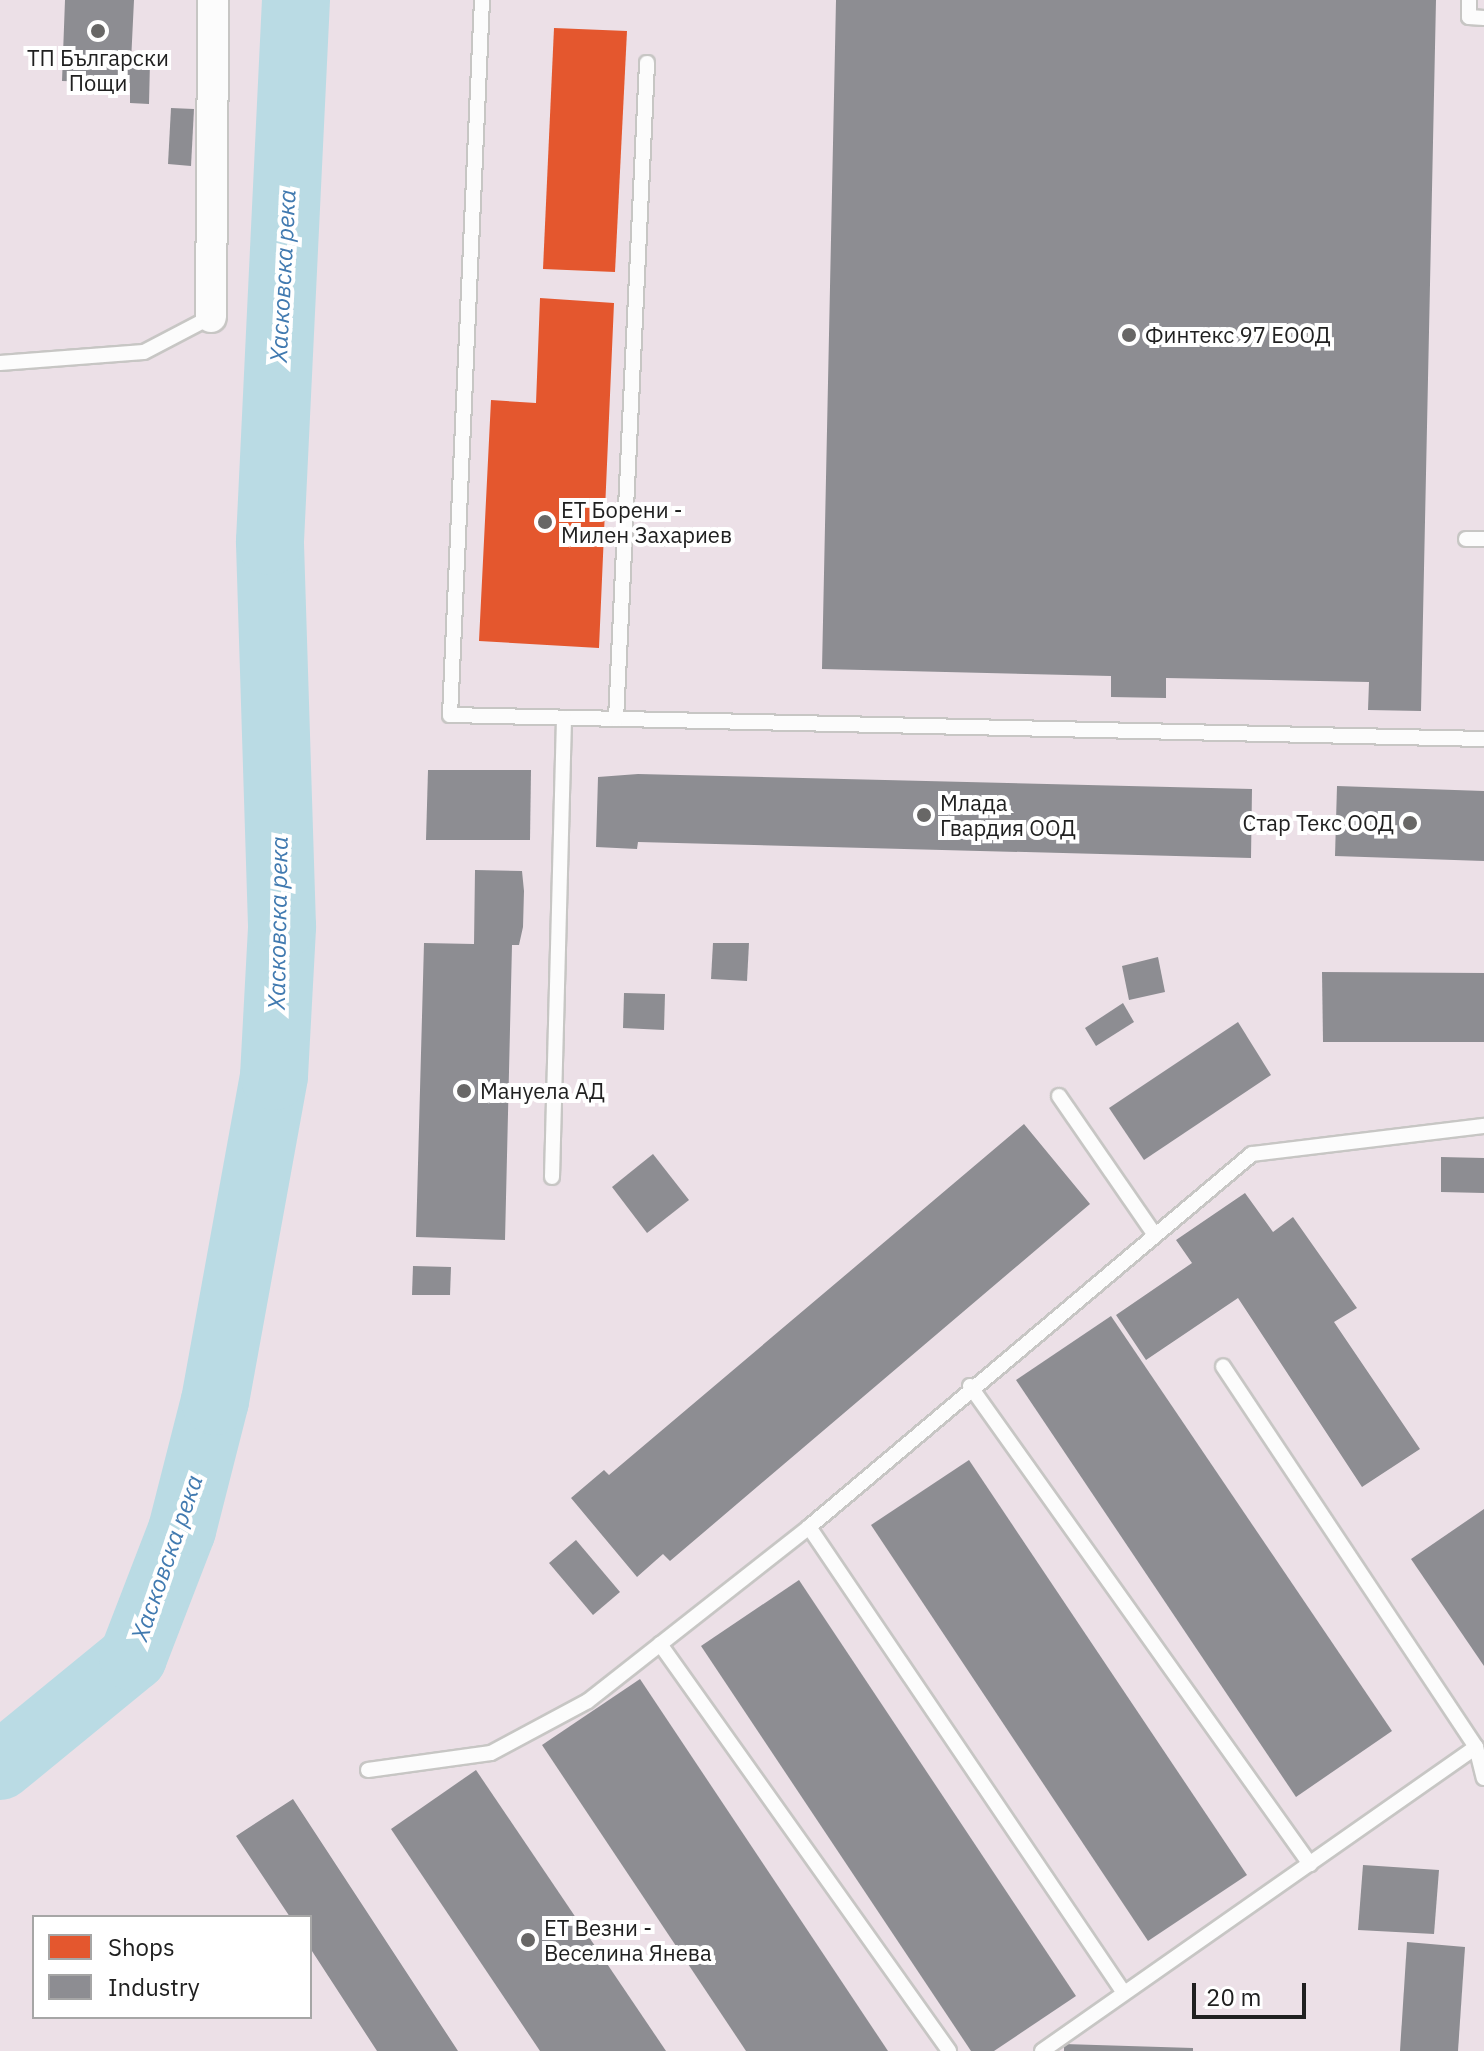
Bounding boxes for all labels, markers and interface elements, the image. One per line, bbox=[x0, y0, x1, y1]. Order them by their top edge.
marker: ТП Български Пощи bbox=[89, 22, 107, 40]
place label: ТП Български Пощи bbox=[27, 44, 169, 96]
water label: Хасковска река bbox=[264, 189, 302, 363]
place label: Финтекс 97 ЕООД bbox=[1145, 322, 1331, 348]
marker: Финтекс 97 ЕООД bbox=[1120, 326, 1138, 344]
place label: ЕТ Борени - Милен Захариев bbox=[561, 496, 732, 548]
marker: ЕТ Борени - Милен Захариев bbox=[536, 513, 554, 531]
place label: Млада Гвардия ООД bbox=[940, 789, 1076, 840]
marker: Млада Гвардия ООД bbox=[915, 806, 933, 824]
place label: Стар Текс ООД bbox=[1243, 810, 1394, 836]
marker: Стар Текс ООД bbox=[1401, 814, 1419, 832]
water label: Хасковска река bbox=[262, 836, 294, 1010]
place label: Мануела АД bbox=[480, 1078, 605, 1104]
marker: Мануела АД bbox=[455, 1082, 473, 1100]
water label: Хасковска река bbox=[125, 1471, 209, 1645]
place label: ЕТ Везни - Веселина Янева bbox=[544, 1914, 712, 1966]
legend bbox=[32, 1915, 312, 2019]
text: Shops bbox=[108, 1931, 175, 1963]
marker: ЕТ Везни - Веселина Янева bbox=[519, 1931, 537, 1949]
scale bar bbox=[1196, 1967, 1310, 2017]
text: Industry bbox=[108, 1971, 200, 2003]
text: 20 m bbox=[1206, 1981, 1261, 2013]

